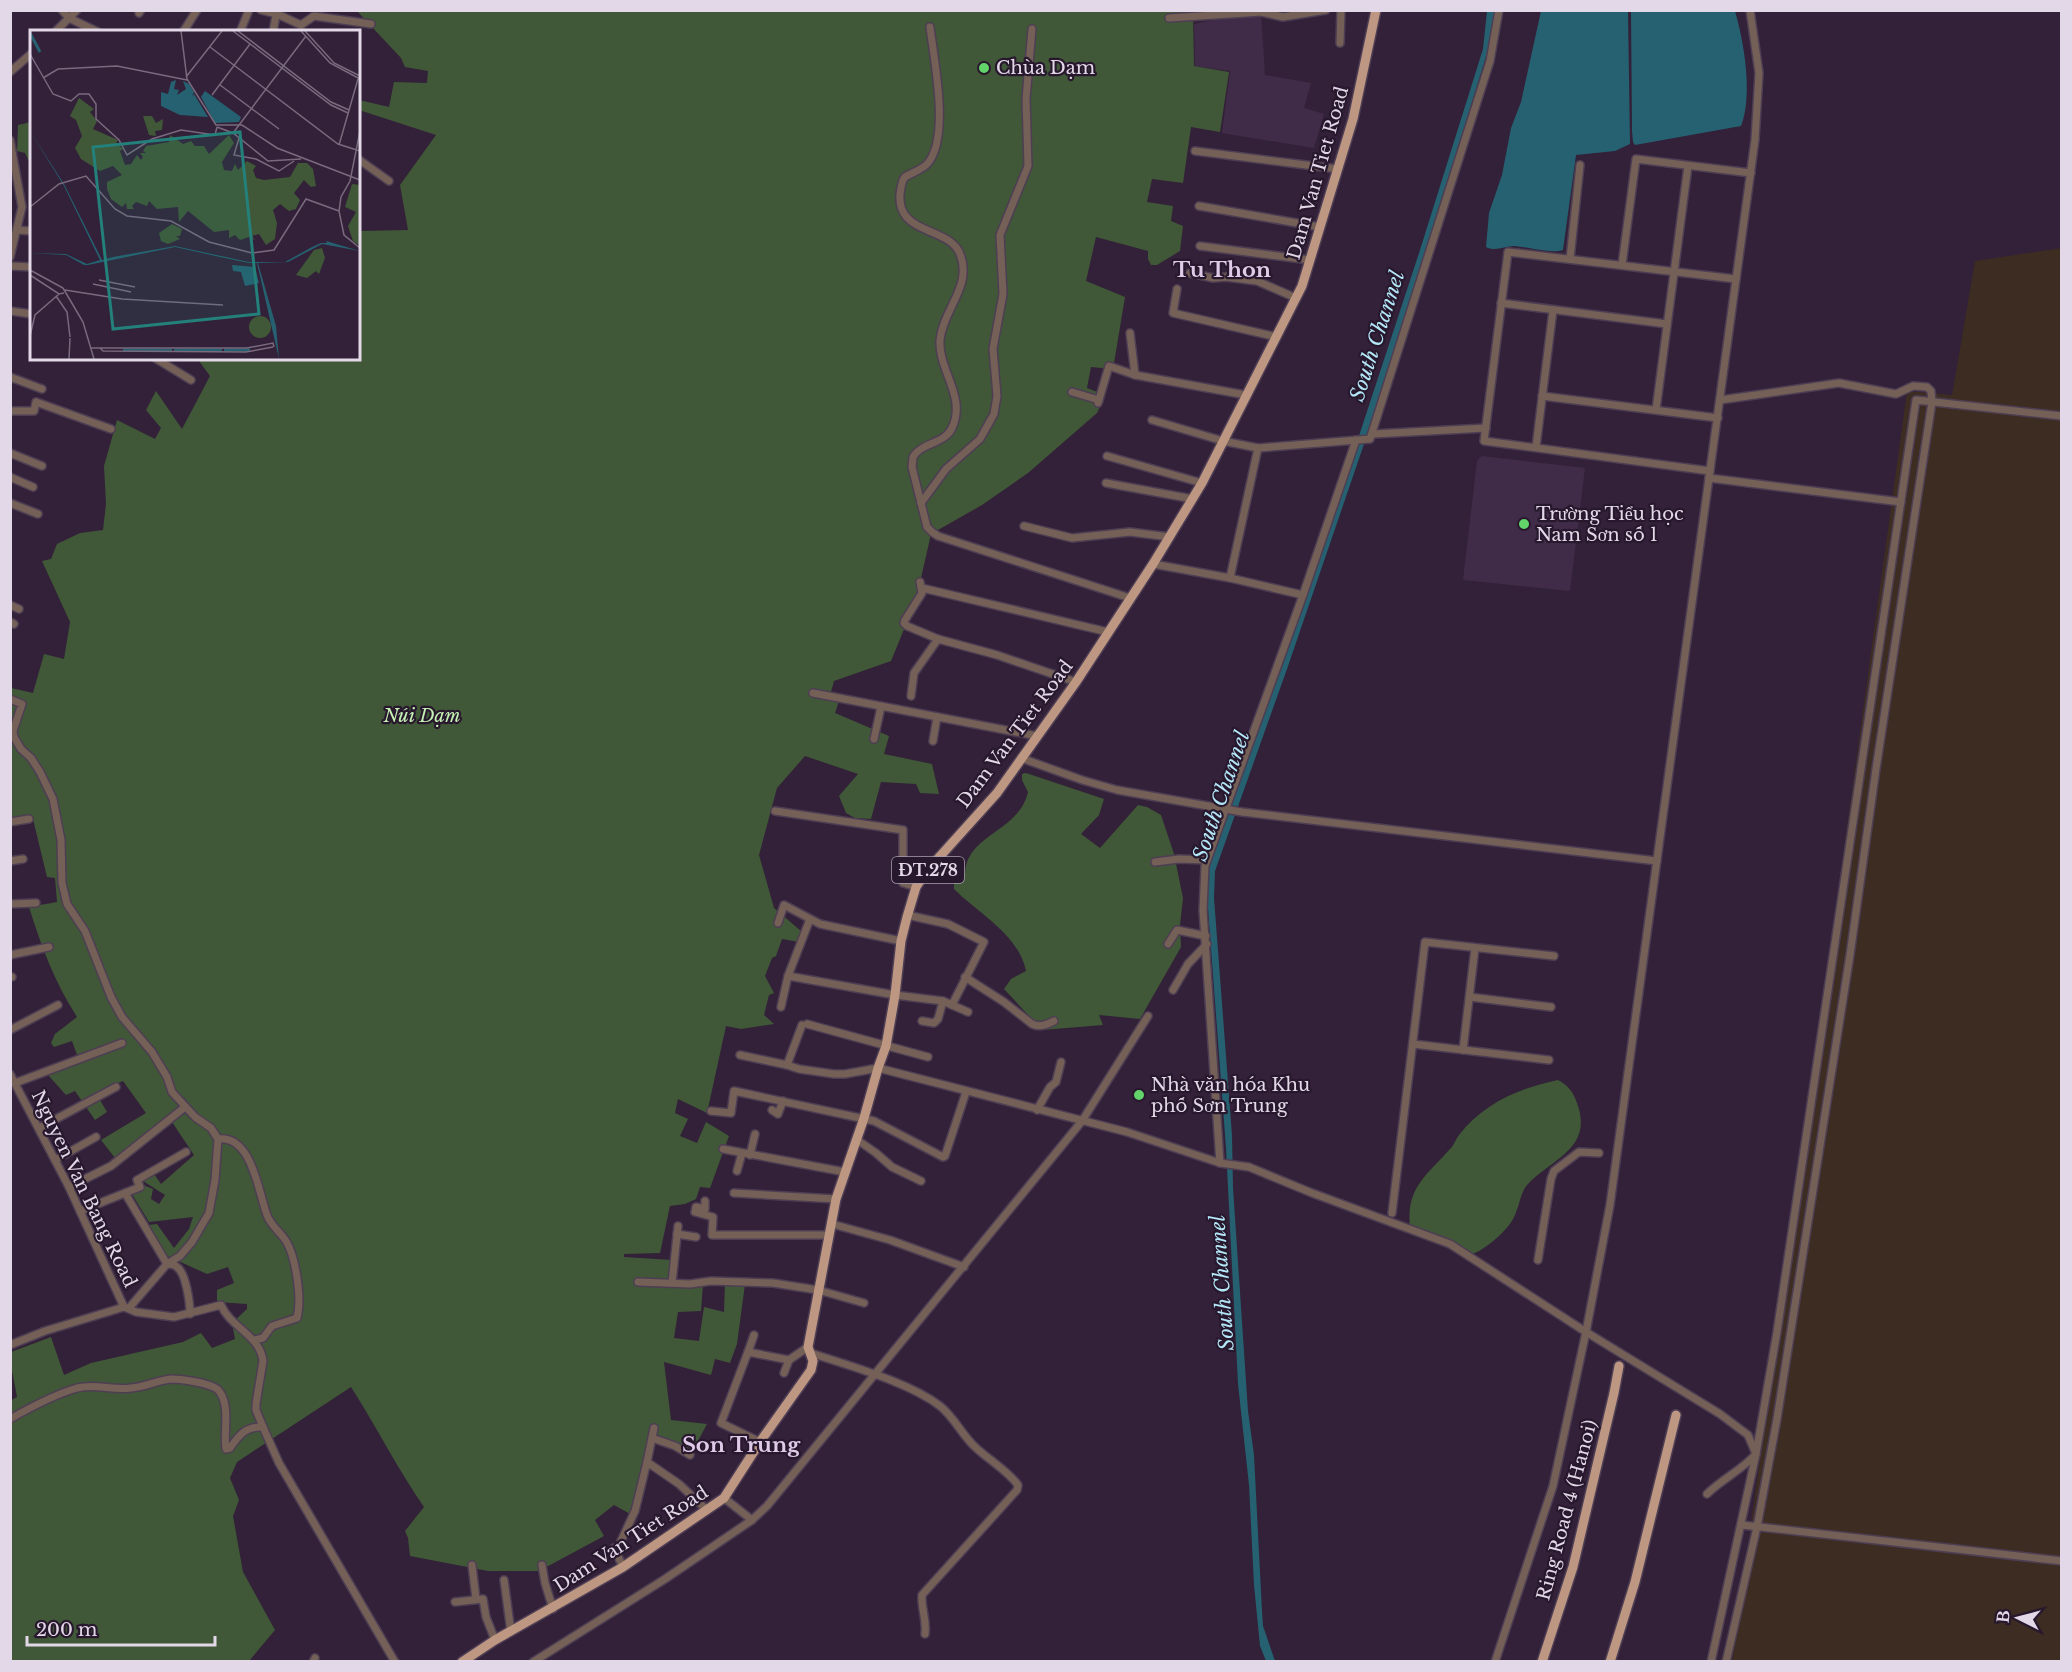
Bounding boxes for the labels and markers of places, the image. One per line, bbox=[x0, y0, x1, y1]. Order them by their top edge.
place label: Chùa Dạm bbox=[996, 57, 1095, 79]
marker: Chùa Dạm bbox=[977, 61, 991, 75]
place label: Trường Tiểu học Nam Sơn số 1 bbox=[1536, 503, 1684, 546]
marker: Trường Tiểu học Nam Sơn số 1 bbox=[1517, 517, 1531, 531]
place label: Nhà văn hóa Khu phố Sơn Trung bbox=[1151, 1074, 1310, 1117]
marker: Nhà văn hóa Khu phố Sơn Trung bbox=[1132, 1088, 1146, 1102]

